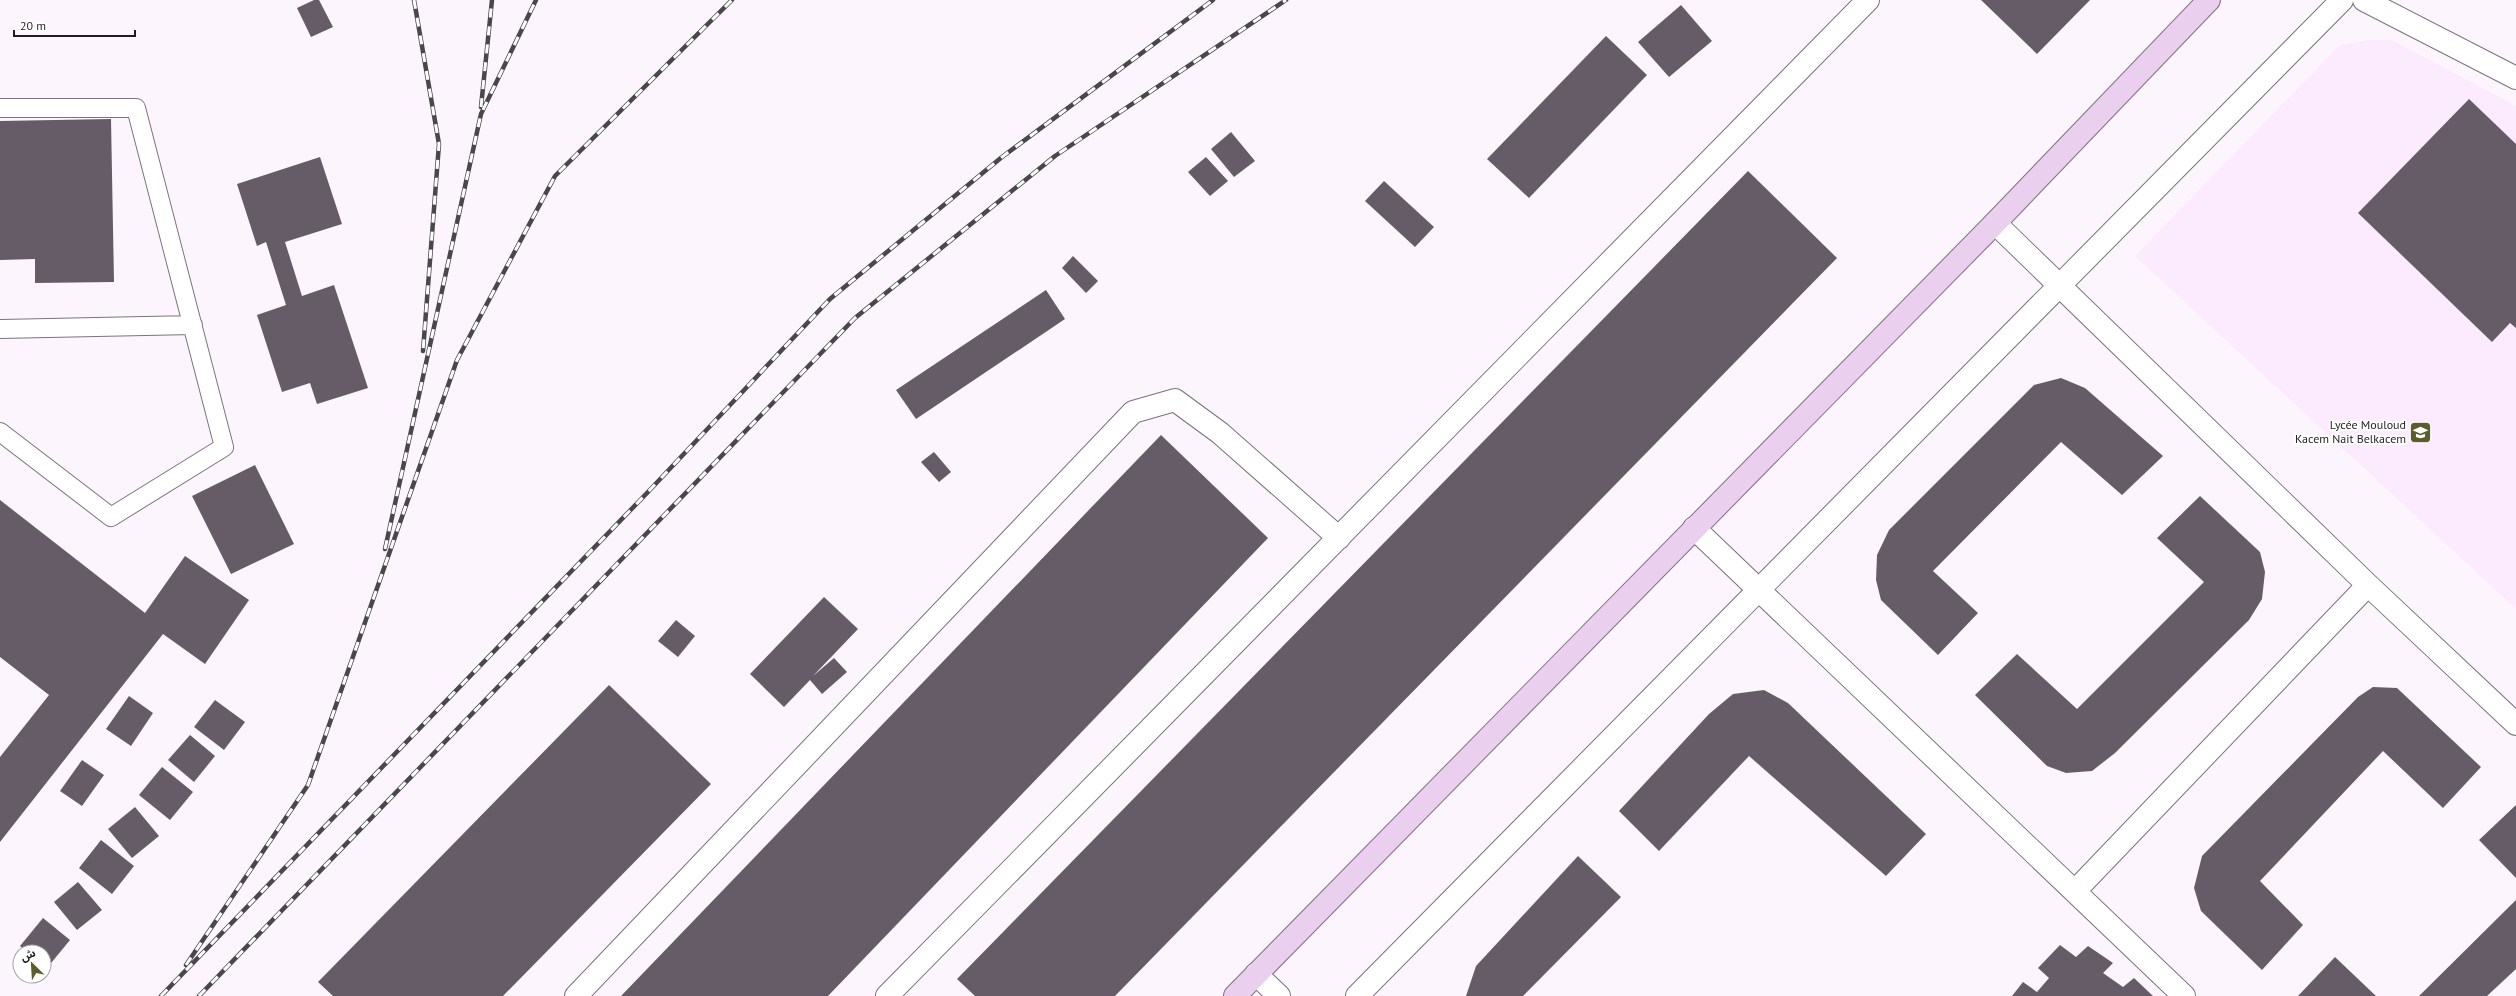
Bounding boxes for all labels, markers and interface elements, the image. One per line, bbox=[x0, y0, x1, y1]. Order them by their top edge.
scale bar bbox=[14, 12, 135, 38]
text: 20 m bbox=[20, 18, 46, 33]
place label: Lycée Mouloud Kacem Nait Belkacem bbox=[2295, 417, 2406, 446]
school or university icon: Lycée Mouloud Kacem Nait Belkacem bbox=[2408, 419, 2434, 445]
north arrow bbox=[12, 944, 52, 984]
text: ش bbox=[18, 945, 38, 964]

